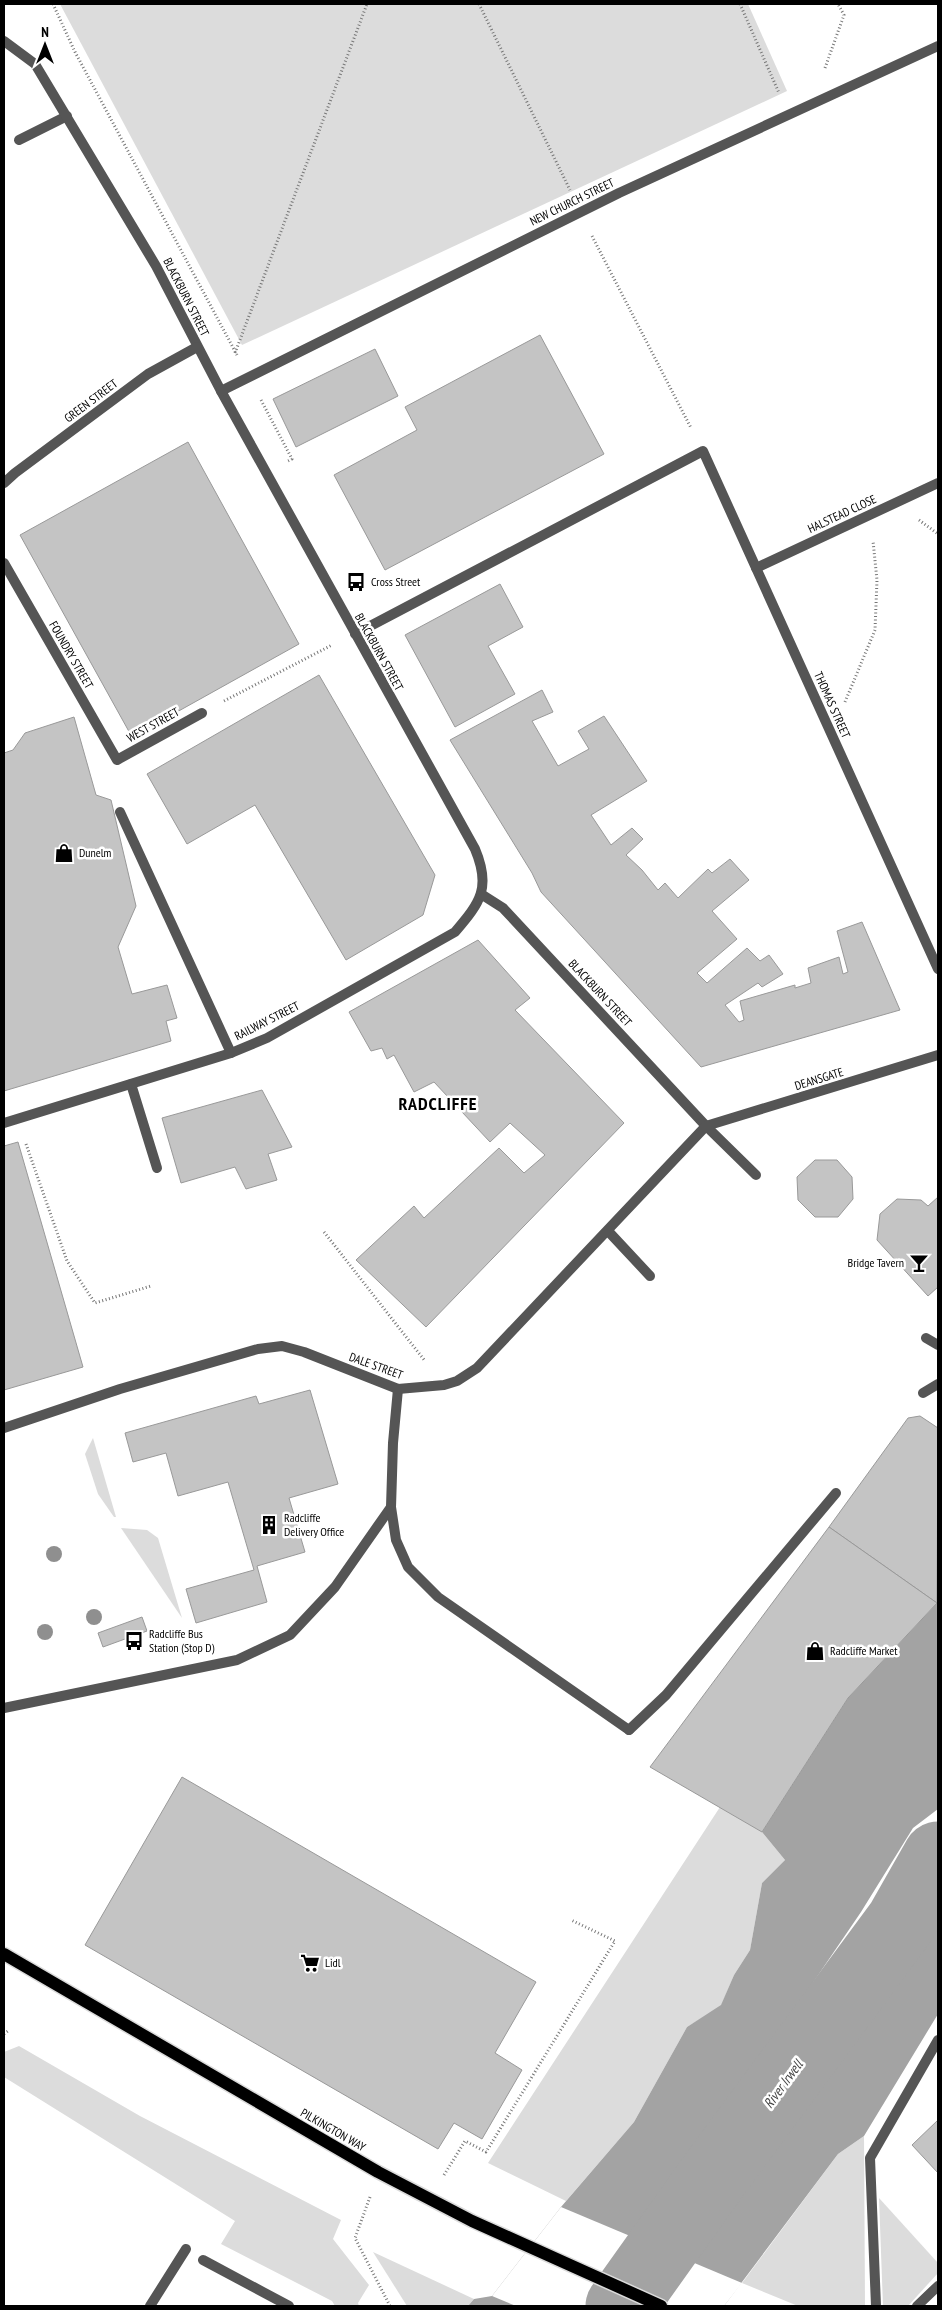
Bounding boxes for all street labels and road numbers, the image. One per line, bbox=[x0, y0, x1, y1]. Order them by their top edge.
street label: NEW CHURCH STREET bbox=[527, 174, 617, 228]
street label: BLACKBURN STREET bbox=[160, 255, 213, 339]
street label: GREEN STREET bbox=[61, 375, 121, 426]
street label: HALSTEAD CLOSE bbox=[805, 491, 878, 536]
street label: BLACKBURN STREET bbox=[352, 610, 407, 694]
street label: FOUNDRY STREET bbox=[46, 618, 97, 692]
street label: THOMAS STREET bbox=[811, 669, 854, 741]
street label: WEST STREET bbox=[124, 704, 182, 745]
street label: BLACKBURN STREET bbox=[566, 956, 636, 1030]
street label: RAILWAY STREET bbox=[232, 998, 302, 1043]
street label: DEANSGATE bbox=[793, 1064, 845, 1093]
street label: DALE STREET bbox=[347, 1349, 406, 1382]
street label: PILKINGTON WAY bbox=[298, 2105, 369, 2155]

